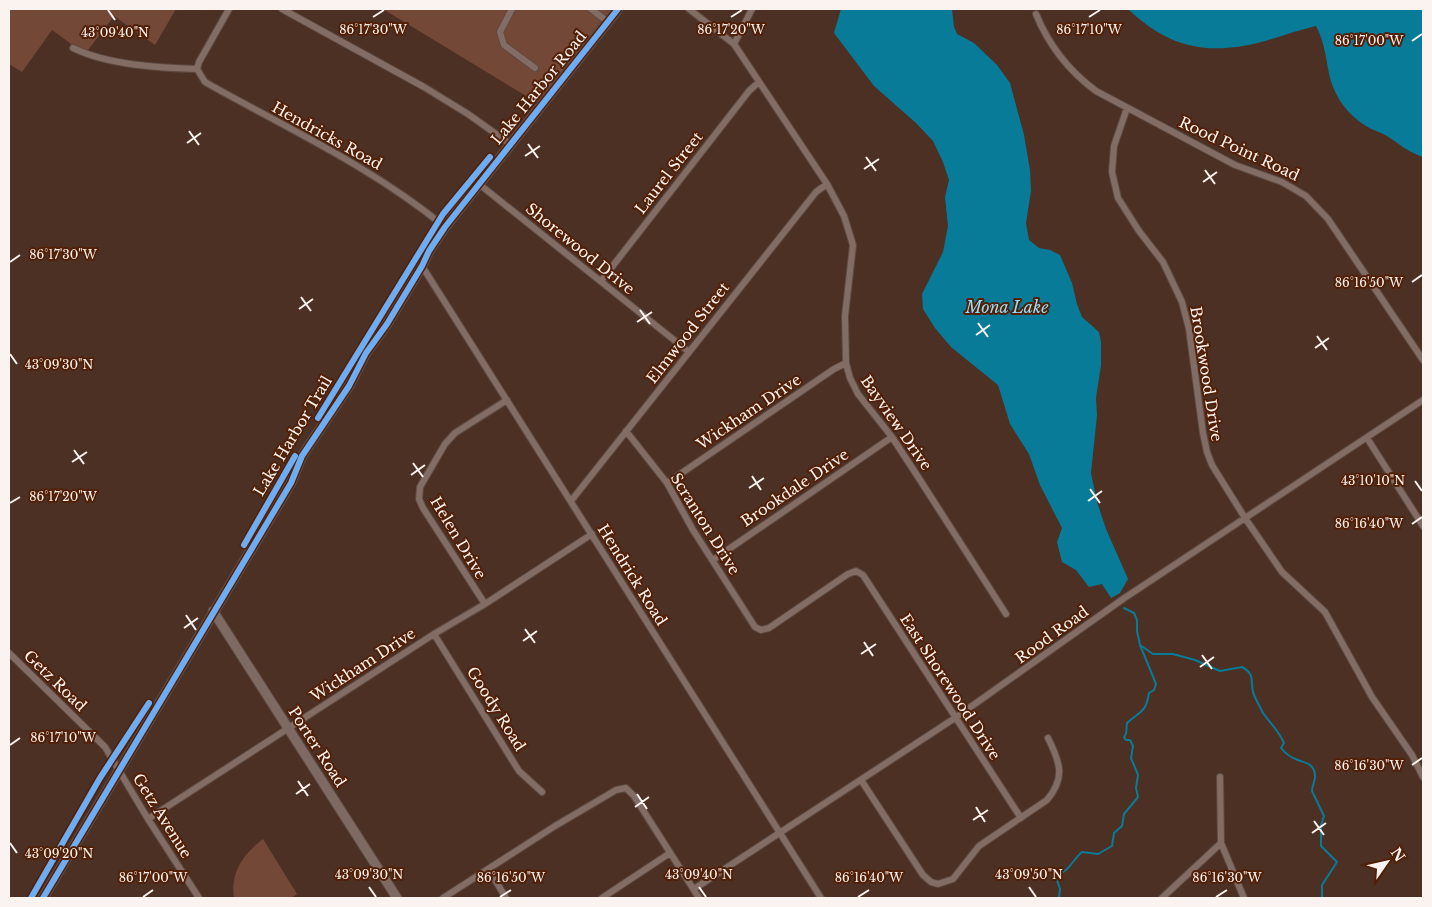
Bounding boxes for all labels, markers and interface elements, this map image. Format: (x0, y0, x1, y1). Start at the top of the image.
text: 86°17'30"W (339, 22, 408, 37)
text: 86°17'20"W (697, 22, 766, 37)
text: 86°17'10"W (1056, 22, 1123, 37)
text: 43°09'40"N (81, 25, 149, 40)
street label: Lake Harbor Road (487, 27, 590, 148)
text: 86°17'00"W (1335, 33, 1404, 48)
street label: Hendricks Road (269, 97, 386, 174)
street label: Rood Point Road (1176, 112, 1302, 185)
street label: Laurel Street (631, 128, 707, 218)
street label: Shorewood Drive (522, 199, 639, 298)
text: 86°17'30"W (29, 247, 98, 262)
text: 86°16'50"W (1335, 275, 1404, 290)
street label: Elmwood Street (642, 278, 733, 387)
water label: Mona Lake (965, 297, 1049, 317)
street label: Brookwood Drive (1186, 305, 1227, 443)
text: 43°09'30"N (25, 357, 93, 372)
street label: Wickham Drive (692, 370, 805, 454)
street label: Lake Harbor Trail (249, 372, 336, 499)
street label: Bayview Drive (857, 372, 936, 474)
street label: Brookdale Drive (737, 445, 852, 531)
street label: Scranton Drive (666, 469, 744, 578)
text: 43°10'10"N (1341, 473, 1405, 488)
text: 86°17'20"W (29, 489, 98, 504)
street label: Helen Drive (426, 493, 491, 583)
text: 86°16'40"W (1335, 516, 1404, 531)
street label: Hendrick Road (594, 520, 671, 629)
street label: Rood Road (1011, 602, 1092, 667)
street label: East Shorewood Drive (896, 610, 1005, 763)
street label: Wickham Drive (306, 623, 419, 706)
street label: Getz Road (20, 646, 91, 715)
street label: Goody Road (463, 663, 530, 754)
street label: Porter Road (284, 703, 350, 791)
text: 86°17'10"W (30, 730, 97, 745)
text: 86°16'30"W (1334, 758, 1405, 773)
street label: Getz Avenue (129, 770, 196, 862)
north arrow (1362, 837, 1412, 887)
text: N (1387, 844, 1409, 865)
text: 43°09'20"N (25, 846, 93, 861)
text: 43°09'30"N (335, 867, 403, 882)
text: 43°09'40"N (665, 867, 733, 882)
text: 43°09'50"N (995, 867, 1063, 882)
text: 86°17'00"W (119, 870, 188, 885)
text: 86°16'50"W (477, 870, 546, 885)
text: 86°16'40"W (835, 870, 904, 885)
text: 86°16'30"W (1192, 870, 1263, 885)

